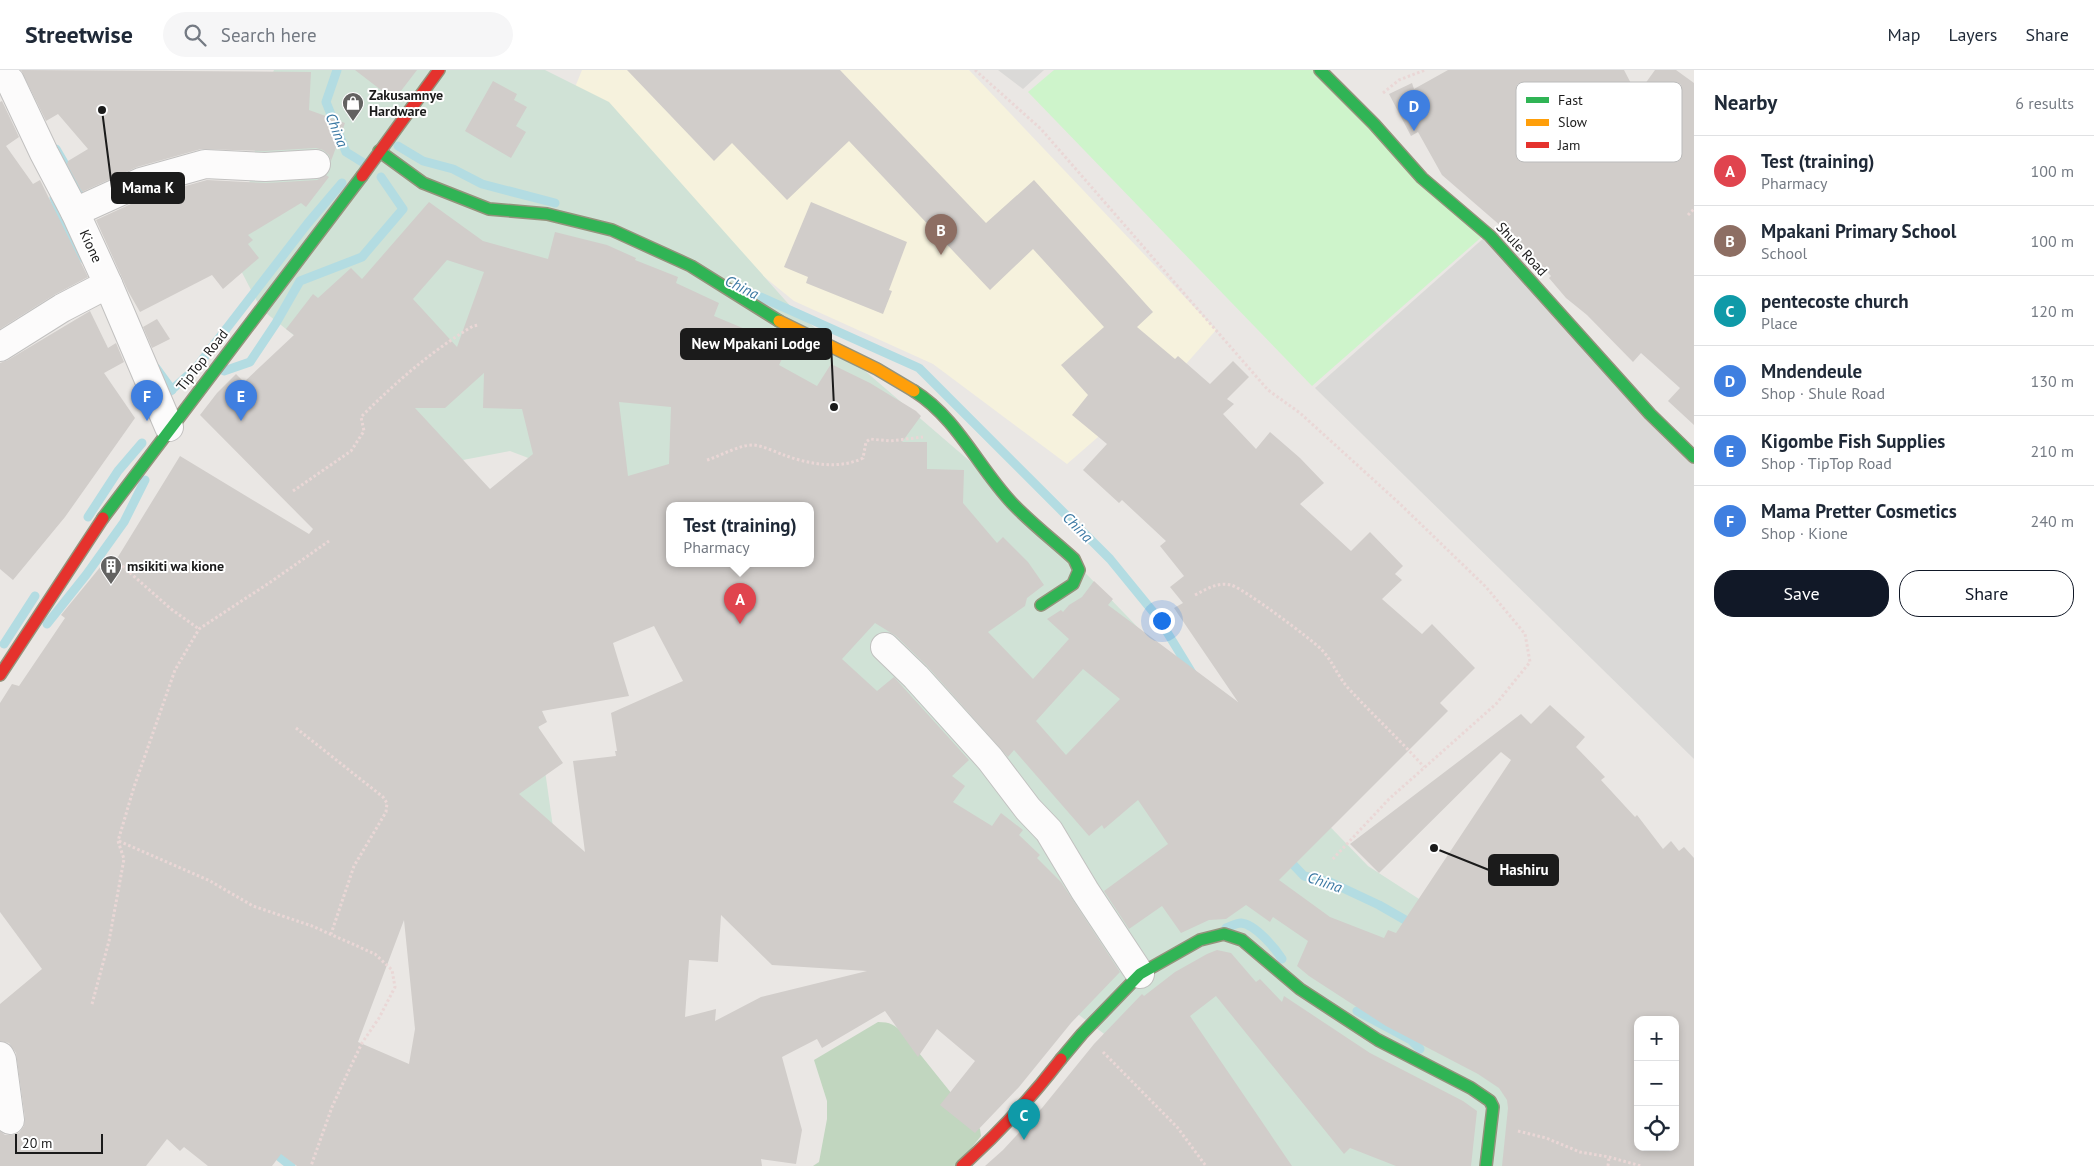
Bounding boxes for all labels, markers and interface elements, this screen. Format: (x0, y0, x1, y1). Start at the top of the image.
search box (163, 12, 513, 57)
text: Streetwise (25, 19, 133, 50)
icon: search (181, 21, 209, 49)
text: Search here (221, 23, 317, 47)
text: Map (1888, 23, 1920, 46)
text: Layers (1948, 23, 1997, 46)
text: Share (2025, 23, 2069, 46)
legend (1516, 82, 1682, 162)
place label: Zakusamnye Hardware (369, 86, 443, 120)
text: Nearby (1714, 89, 1777, 116)
pin: D (1398, 90, 1430, 131)
shop icon: Zakusamnye Hardware (341, 91, 365, 122)
text: Fast (1558, 91, 1583, 109)
text: 6 results (2015, 93, 2074, 113)
water label: China (322, 110, 353, 150)
text: Slow (1558, 113, 1588, 131)
text: Jam (1557, 136, 1580, 154)
text: Test (training) (1761, 149, 1875, 173)
text: A (1725, 161, 1735, 181)
text: 100 m (2031, 161, 2074, 181)
callout: Mama K (112, 173, 184, 203)
text: Pharmacy (1761, 173, 1827, 193)
text: Mama K (122, 178, 175, 197)
pin: B (925, 214, 957, 255)
street label: Shule Road (1492, 218, 1552, 280)
text: Mpakani Primary School (1761, 219, 1956, 243)
street label: Kione (76, 227, 106, 265)
text: B (1725, 231, 1735, 251)
text: 100 m (2031, 231, 2074, 251)
text: School (1761, 243, 1807, 263)
water label: China (722, 271, 763, 304)
text: pentecoste church (1761, 289, 1909, 313)
text: C (1726, 301, 1734, 321)
text: 120 m (2031, 301, 2074, 321)
text: Place (1761, 313, 1798, 333)
street label: TipTop Road (172, 325, 232, 395)
callout: New Mpakani Lodge (681, 329, 831, 359)
text: New Mpakani Lodge (692, 334, 821, 353)
text: Mndendeule (1761, 359, 1862, 383)
text: D (1725, 371, 1735, 391)
text: 130 m (2031, 371, 2074, 391)
pin: F (131, 380, 163, 421)
pin: E (225, 380, 257, 421)
text: Shop · Shule Road (1761, 383, 1885, 403)
text: Kigombe Fish Supplies (1761, 429, 1945, 453)
text: E (1726, 441, 1734, 461)
text: 210 m (2031, 441, 2074, 461)
text: Shop · TipTop Road (1761, 453, 1892, 473)
text: Mama Pretter Cosmetics (1761, 499, 1957, 523)
popup (666, 502, 814, 567)
water label: China (1059, 508, 1098, 547)
text: F (1726, 511, 1734, 531)
text: 240 m (2031, 511, 2074, 531)
text: Test (training) (683, 513, 797, 537)
text: Shop · Kione (1761, 523, 1848, 543)
text: Pharmacy (683, 537, 750, 557)
building icon: msikiti wa kione (99, 554, 123, 585)
place label: msikiti wa kione (127, 557, 224, 575)
button: Save (1714, 570, 1889, 617)
button: Share (1899, 570, 2074, 617)
pin: A (724, 583, 756, 624)
your location (1149, 608, 1175, 634)
callout: Hashiru (1489, 855, 1558, 885)
text: Hashiru (1499, 860, 1549, 879)
water label: China (1305, 867, 1345, 897)
map controls (1634, 1016, 1679, 1151)
button: + (1634, 1016, 1679, 1061)
button: − (1634, 1061, 1679, 1106)
pin: C (1008, 1099, 1040, 1140)
button: locate (1634, 1106, 1679, 1151)
scale bar (15, 1131, 102, 1154)
text: 20 m (22, 1134, 52, 1152)

